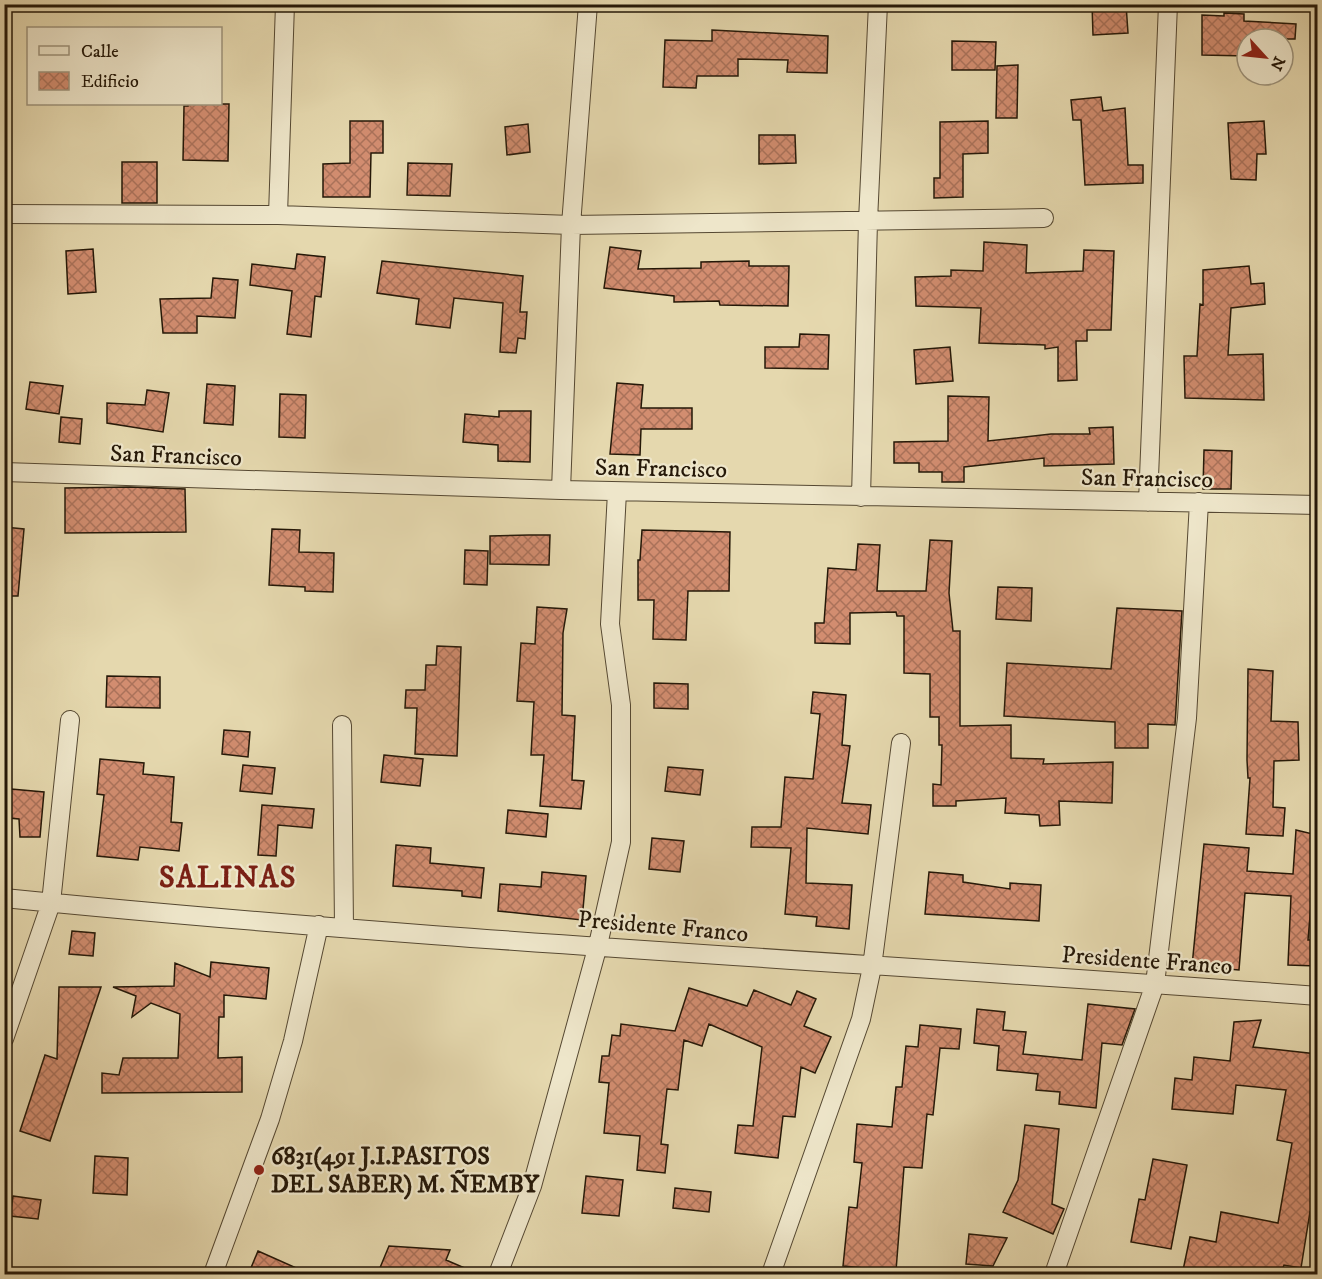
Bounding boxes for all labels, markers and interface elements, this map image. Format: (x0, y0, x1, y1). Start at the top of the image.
legend (27, 27, 222, 105)
north arrow (1235, 27, 1295, 87)
text: Calle (81, 41, 119, 63)
text: N (1266, 53, 1289, 74)
text: Edificio (81, 71, 139, 93)
street label: San Francisco (109, 439, 243, 473)
street label: San Francisco (595, 453, 727, 485)
street label: San Francisco (1081, 463, 1213, 495)
district label: SALINAS (159, 860, 297, 897)
street label: Presidente Franco (576, 905, 750, 949)
street label: Presidente Franco (1060, 940, 1233, 982)
place label: 6831(491 J.I.PASITOS DEL SABER) M. ÑEMBY (271, 1142, 540, 1200)
marker: 6831(491 J.I.PASITOS DEL SABER) M. ÑEMBY (252, 1163, 266, 1177)

